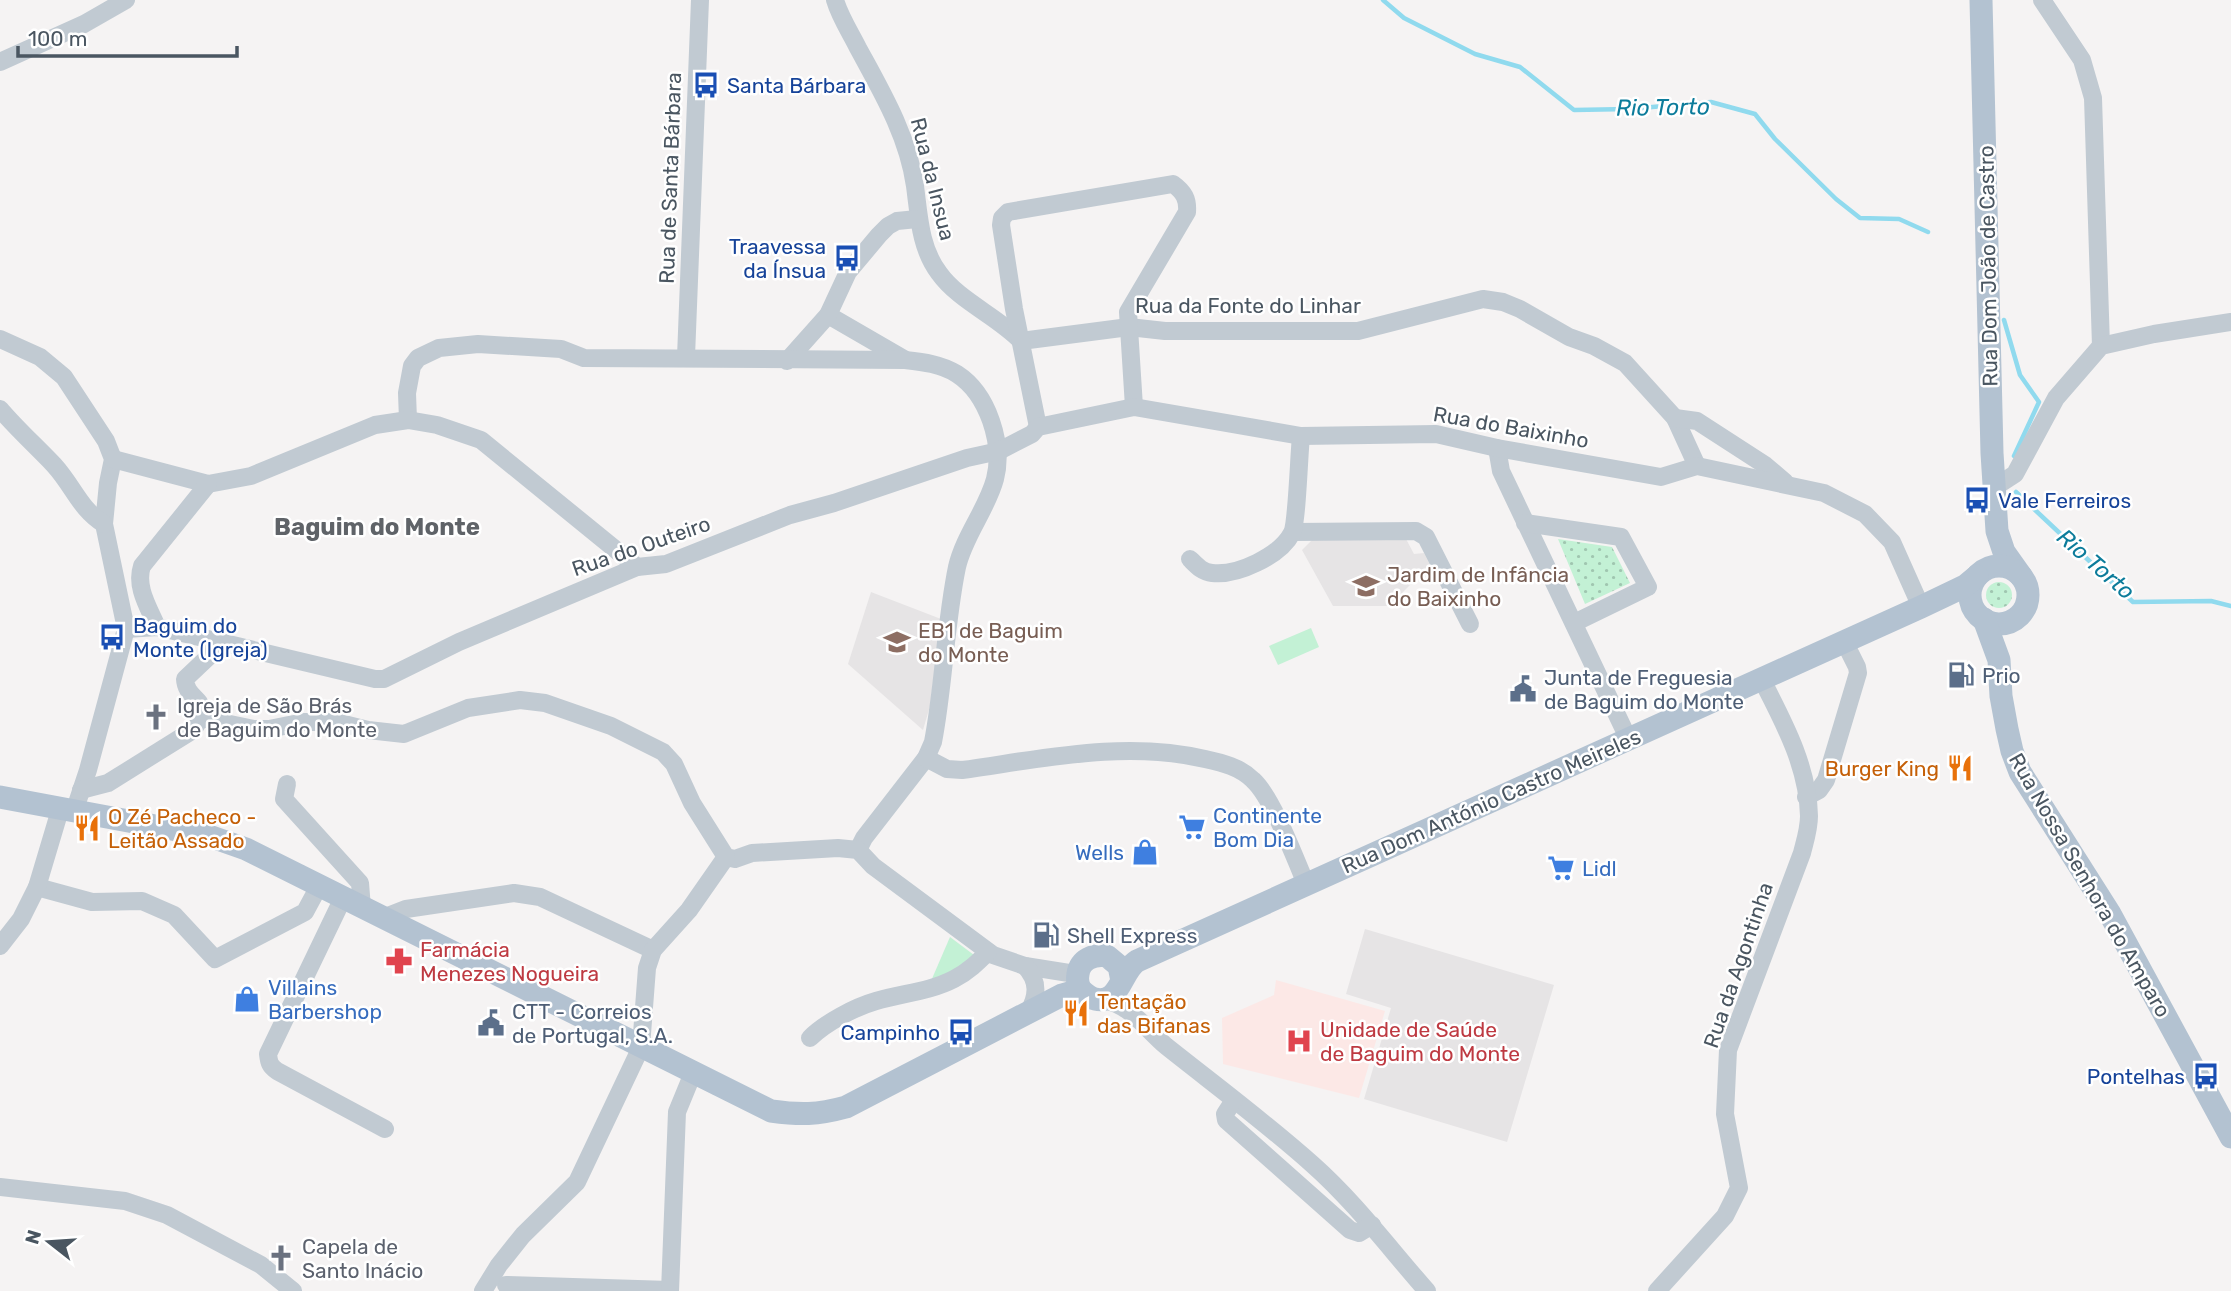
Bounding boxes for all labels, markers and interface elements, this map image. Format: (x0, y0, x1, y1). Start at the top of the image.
scale bar (18, 14, 236, 58)
text: 100 m (28, 26, 87, 51)
bus stop icon: Santa Bárbara (691, 70, 721, 100)
street label: Rua de Santa Bárbara (654, 72, 686, 284)
place label: Santa Bárbara (727, 73, 866, 98)
water label: Rio Torto (1616, 92, 1710, 122)
street label: Rua da Insua (906, 115, 960, 243)
street label: Rua Dom João de Castro (1973, 145, 2003, 387)
place label: Traavessa da Ínsua (729, 234, 826, 283)
bus stop icon: Traavessa da Ínsua (832, 243, 862, 273)
street label: Rua da Fonte do Linhar (1135, 293, 1361, 318)
street label: Rua do Baixinho (1431, 401, 1591, 453)
bus stop icon: Vale Ferreiros (1962, 485, 1992, 515)
place label: Vale Ferreiros (1998, 488, 2131, 513)
street label: Rua do Outeiro (569, 511, 713, 581)
district label: Baguim do Monte (274, 513, 480, 541)
water label: Rio Torto (2051, 523, 2141, 605)
place label: Jardim de Infância do Baixinho (1387, 562, 1569, 611)
school or university icon: Jardim de Infância do Baixinho (1351, 571, 1381, 601)
place label: Baguim do Monte (Igreja) (133, 613, 268, 662)
place label: EB1 de Baguim do Monte (918, 618, 1063, 667)
bus stop icon: Baguim do Monte (Igreja) (97, 622, 127, 652)
school or university icon: EB1 de Baguim do Monte (882, 627, 912, 657)
fuel station icon: Prio (1946, 660, 1976, 690)
place label: Prio (1982, 663, 2021, 688)
place label: Junta de Freguesia de Baguim do Monte (1544, 665, 1744, 714)
public building icon: Junta de Freguesia de Baguim do Monte (1508, 674, 1538, 704)
place label: Igreja de São Brás de Baguim do Monte (177, 693, 377, 742)
church icon: Igreja de São Brás de Baguim do Monte (141, 702, 171, 732)
street label: Rua Dom António Castro Meireles (1338, 724, 1644, 878)
street label: Rua Nossa Senhora do Amparo (2004, 749, 2176, 1021)
restaurant icon: Burger King (1945, 753, 1975, 783)
place label: Burger King (1825, 756, 1939, 781)
place label: Continente Bom Dia (1213, 803, 1322, 852)
place label: O Zé Pacheco - Leitão Assado (108, 804, 257, 853)
supermarket icon: Continente Bom Dia (1177, 812, 1207, 842)
restaurant icon: O Zé Pacheco - Leitão Assado (72, 813, 102, 843)
shop icon: Wells (1130, 837, 1160, 867)
place label: Wells (1075, 840, 1124, 865)
supermarket icon: Lidl (1546, 853, 1576, 883)
place label: Lidl (1582, 856, 1617, 881)
street label: Rua da Agontinha (1698, 879, 1778, 1051)
fuel station icon: Shell Express (1031, 920, 1061, 950)
place label: Shell Express (1067, 923, 1197, 948)
place label: Farmácia Menezes Nogueira (420, 937, 599, 986)
pharmacy icon: Farmácia Menezes Nogueira (384, 946, 414, 976)
place label: Villains Barbershop (268, 975, 382, 1024)
shop icon: Villains Barbershop (232, 984, 262, 1014)
place label: Tentação das Bifanas (1097, 989, 1211, 1038)
restaurant icon: Tentação das Bifanas (1061, 998, 1091, 1028)
place label: CTT - Correios de Portugal, S.A. (512, 999, 673, 1048)
public building icon: CTT - Correios de Portugal, S.A. (476, 1008, 506, 1038)
bus stop icon: Campinho (946, 1017, 976, 1047)
place label: Unidade de Saúde de Baguim do Monte (1320, 1017, 1520, 1066)
place label: Campinho (841, 1020, 940, 1045)
hospital icon: Unidade de Saúde de Baguim do Monte (1284, 1026, 1314, 1056)
bus stop icon: Pontelhas (2191, 1061, 2221, 1091)
place label: Pontelhas (2087, 1064, 2185, 1089)
north arrow (14, 1207, 84, 1277)
text: N (20, 1227, 46, 1247)
place label: Capela de Santo Inácio (302, 1234, 423, 1283)
church icon: Capela de Santo Inácio (266, 1243, 296, 1273)

